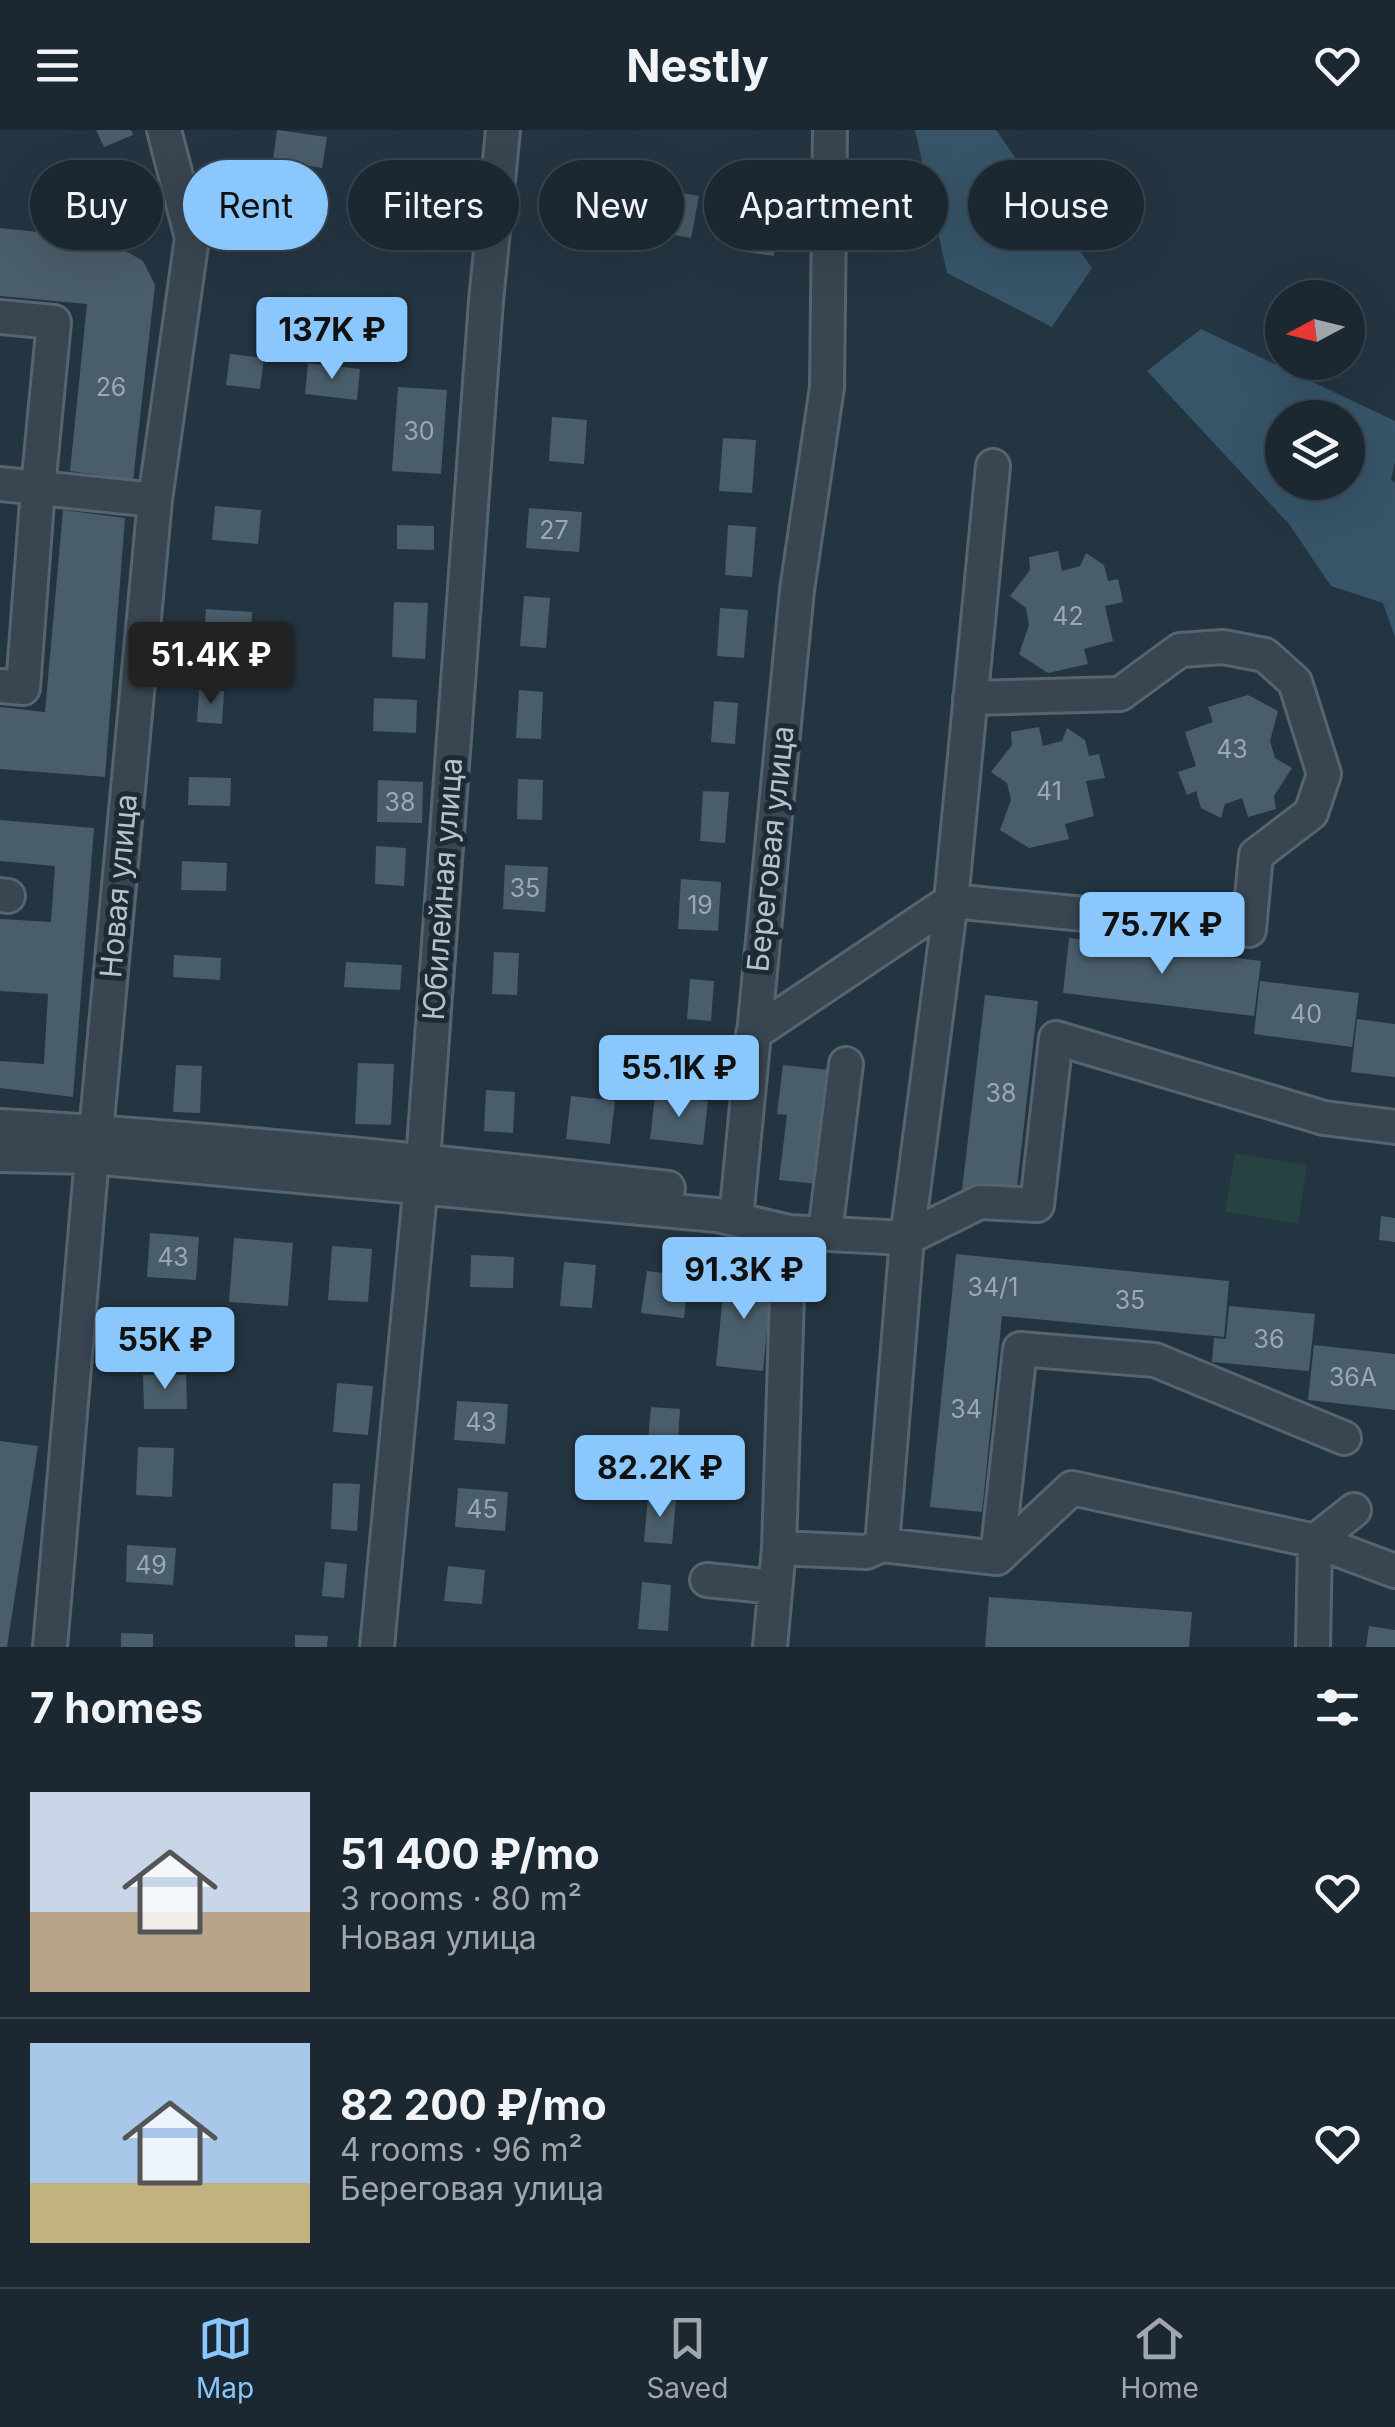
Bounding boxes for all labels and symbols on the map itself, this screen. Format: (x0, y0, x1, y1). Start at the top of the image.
north arrow (1265, 280, 1365, 380)
pin: 137K ₽ (251, 297, 413, 382)
house number: 26 (96, 372, 126, 402)
house number: 30 (403, 416, 435, 446)
house number: 27 (539, 515, 569, 545)
house number: 42 (1052, 601, 1084, 631)
pin: 51.4K ₽ (119, 622, 303, 707)
street label: Береговая улица (739, 724, 801, 974)
house number: 43 (1216, 734, 1248, 764)
street label: Юбилейная улица (415, 756, 469, 1022)
house number: 41 (1036, 776, 1062, 806)
house number: 38 (385, 787, 415, 817)
street label: Новая улица (92, 792, 144, 979)
house number: 35 (510, 873, 540, 903)
house number: 19 (687, 890, 713, 920)
pin: 75.7K ₽ (1070, 892, 1254, 977)
house number: 40 (1290, 999, 1322, 1029)
pin: 55.1K ₽ (587, 1035, 771, 1120)
house number: 38 (986, 1078, 1016, 1108)
pin: 91.3K ₽ (652, 1237, 836, 1322)
house number: 43 (157, 1242, 189, 1272)
house number: 34/1 (968, 1272, 1018, 1302)
house number: 35 (1115, 1285, 1145, 1315)
pin: 55K ₽ (95, 1307, 235, 1392)
house number: 36 (1254, 1324, 1284, 1354)
house number: 36А (1329, 1362, 1377, 1392)
house number: 34 (950, 1394, 982, 1424)
house number: 43 (465, 1407, 497, 1437)
pin: 82.2K ₽ (568, 1435, 752, 1520)
house number: 45 (466, 1494, 498, 1524)
house number: 49 (135, 1550, 167, 1580)

